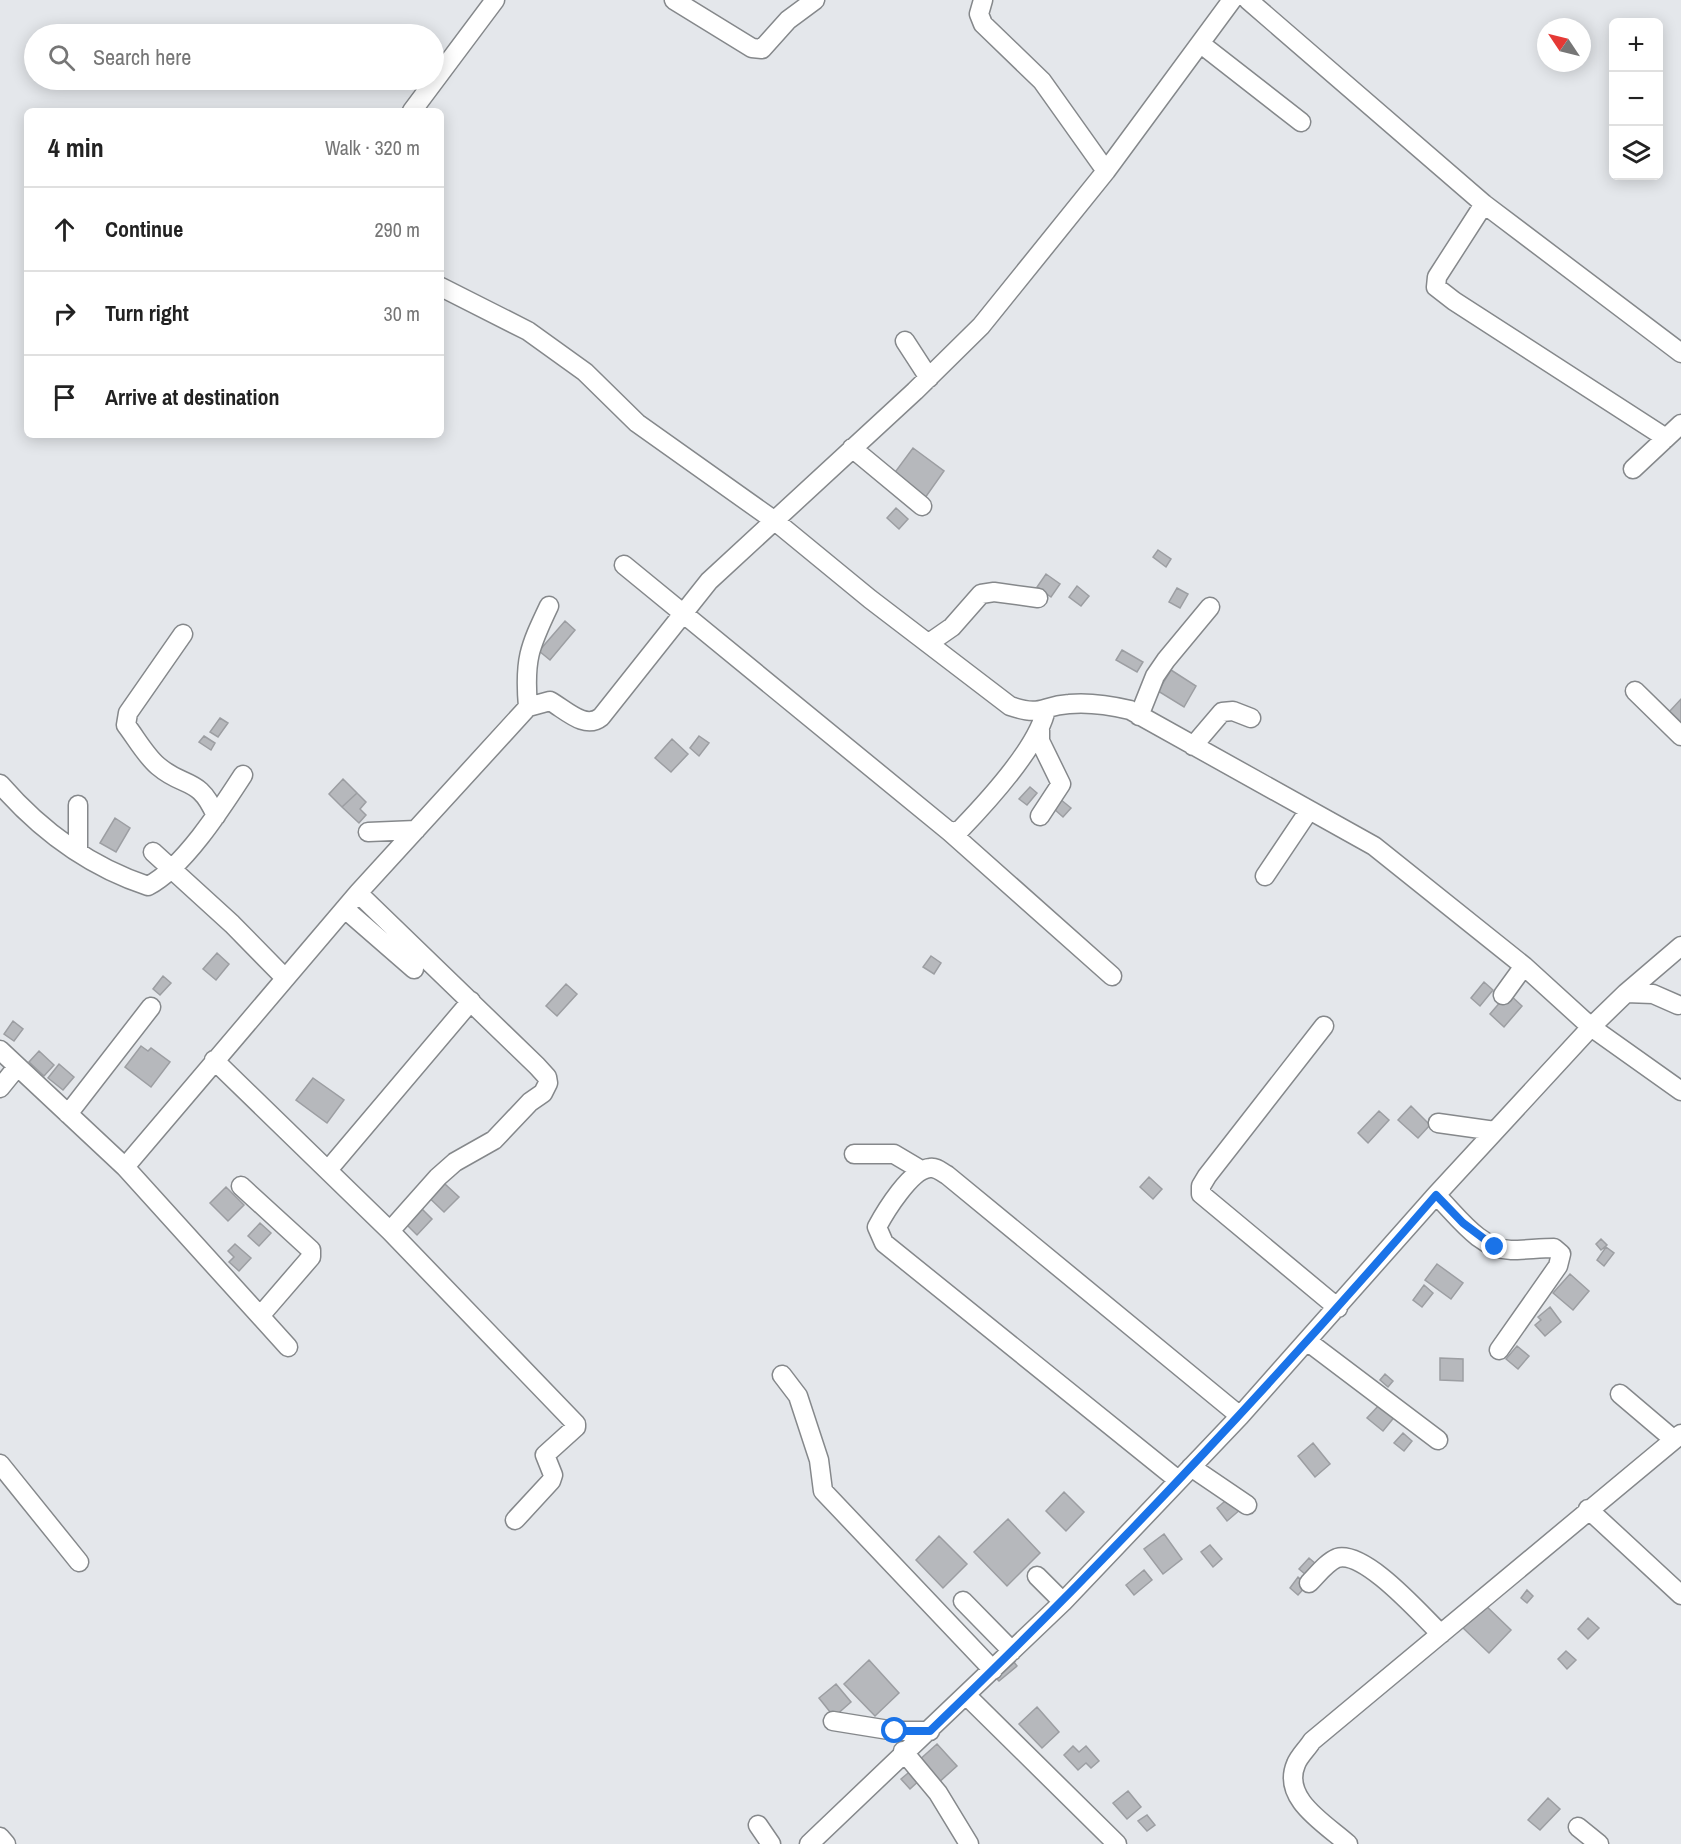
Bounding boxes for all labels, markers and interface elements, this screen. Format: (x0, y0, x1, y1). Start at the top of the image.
north arrow (1537, 18, 1591, 72)
map controls (1609, 18, 1663, 180)
button: + (1609, 18, 1663, 72)
search box (24, 24, 444, 90)
icon: search (45, 41, 78, 74)
text: Search here (93, 42, 191, 72)
button: − (1609, 72, 1663, 126)
button: layers (1609, 126, 1663, 180)
text: 4 min (48, 130, 104, 165)
text: Walk · 320 m (325, 134, 420, 161)
icon: ahead (48, 213, 81, 246)
text: Continue (105, 214, 183, 244)
text: 290 m (374, 216, 420, 243)
icon: right (48, 297, 81, 330)
text: Turn right (105, 298, 189, 328)
text: 30 m (384, 300, 420, 327)
icon: arrive (48, 381, 81, 414)
text: Arrive at destination (105, 382, 279, 412)
route end (1481, 1233, 1507, 1259)
route start (881, 1717, 907, 1743)

